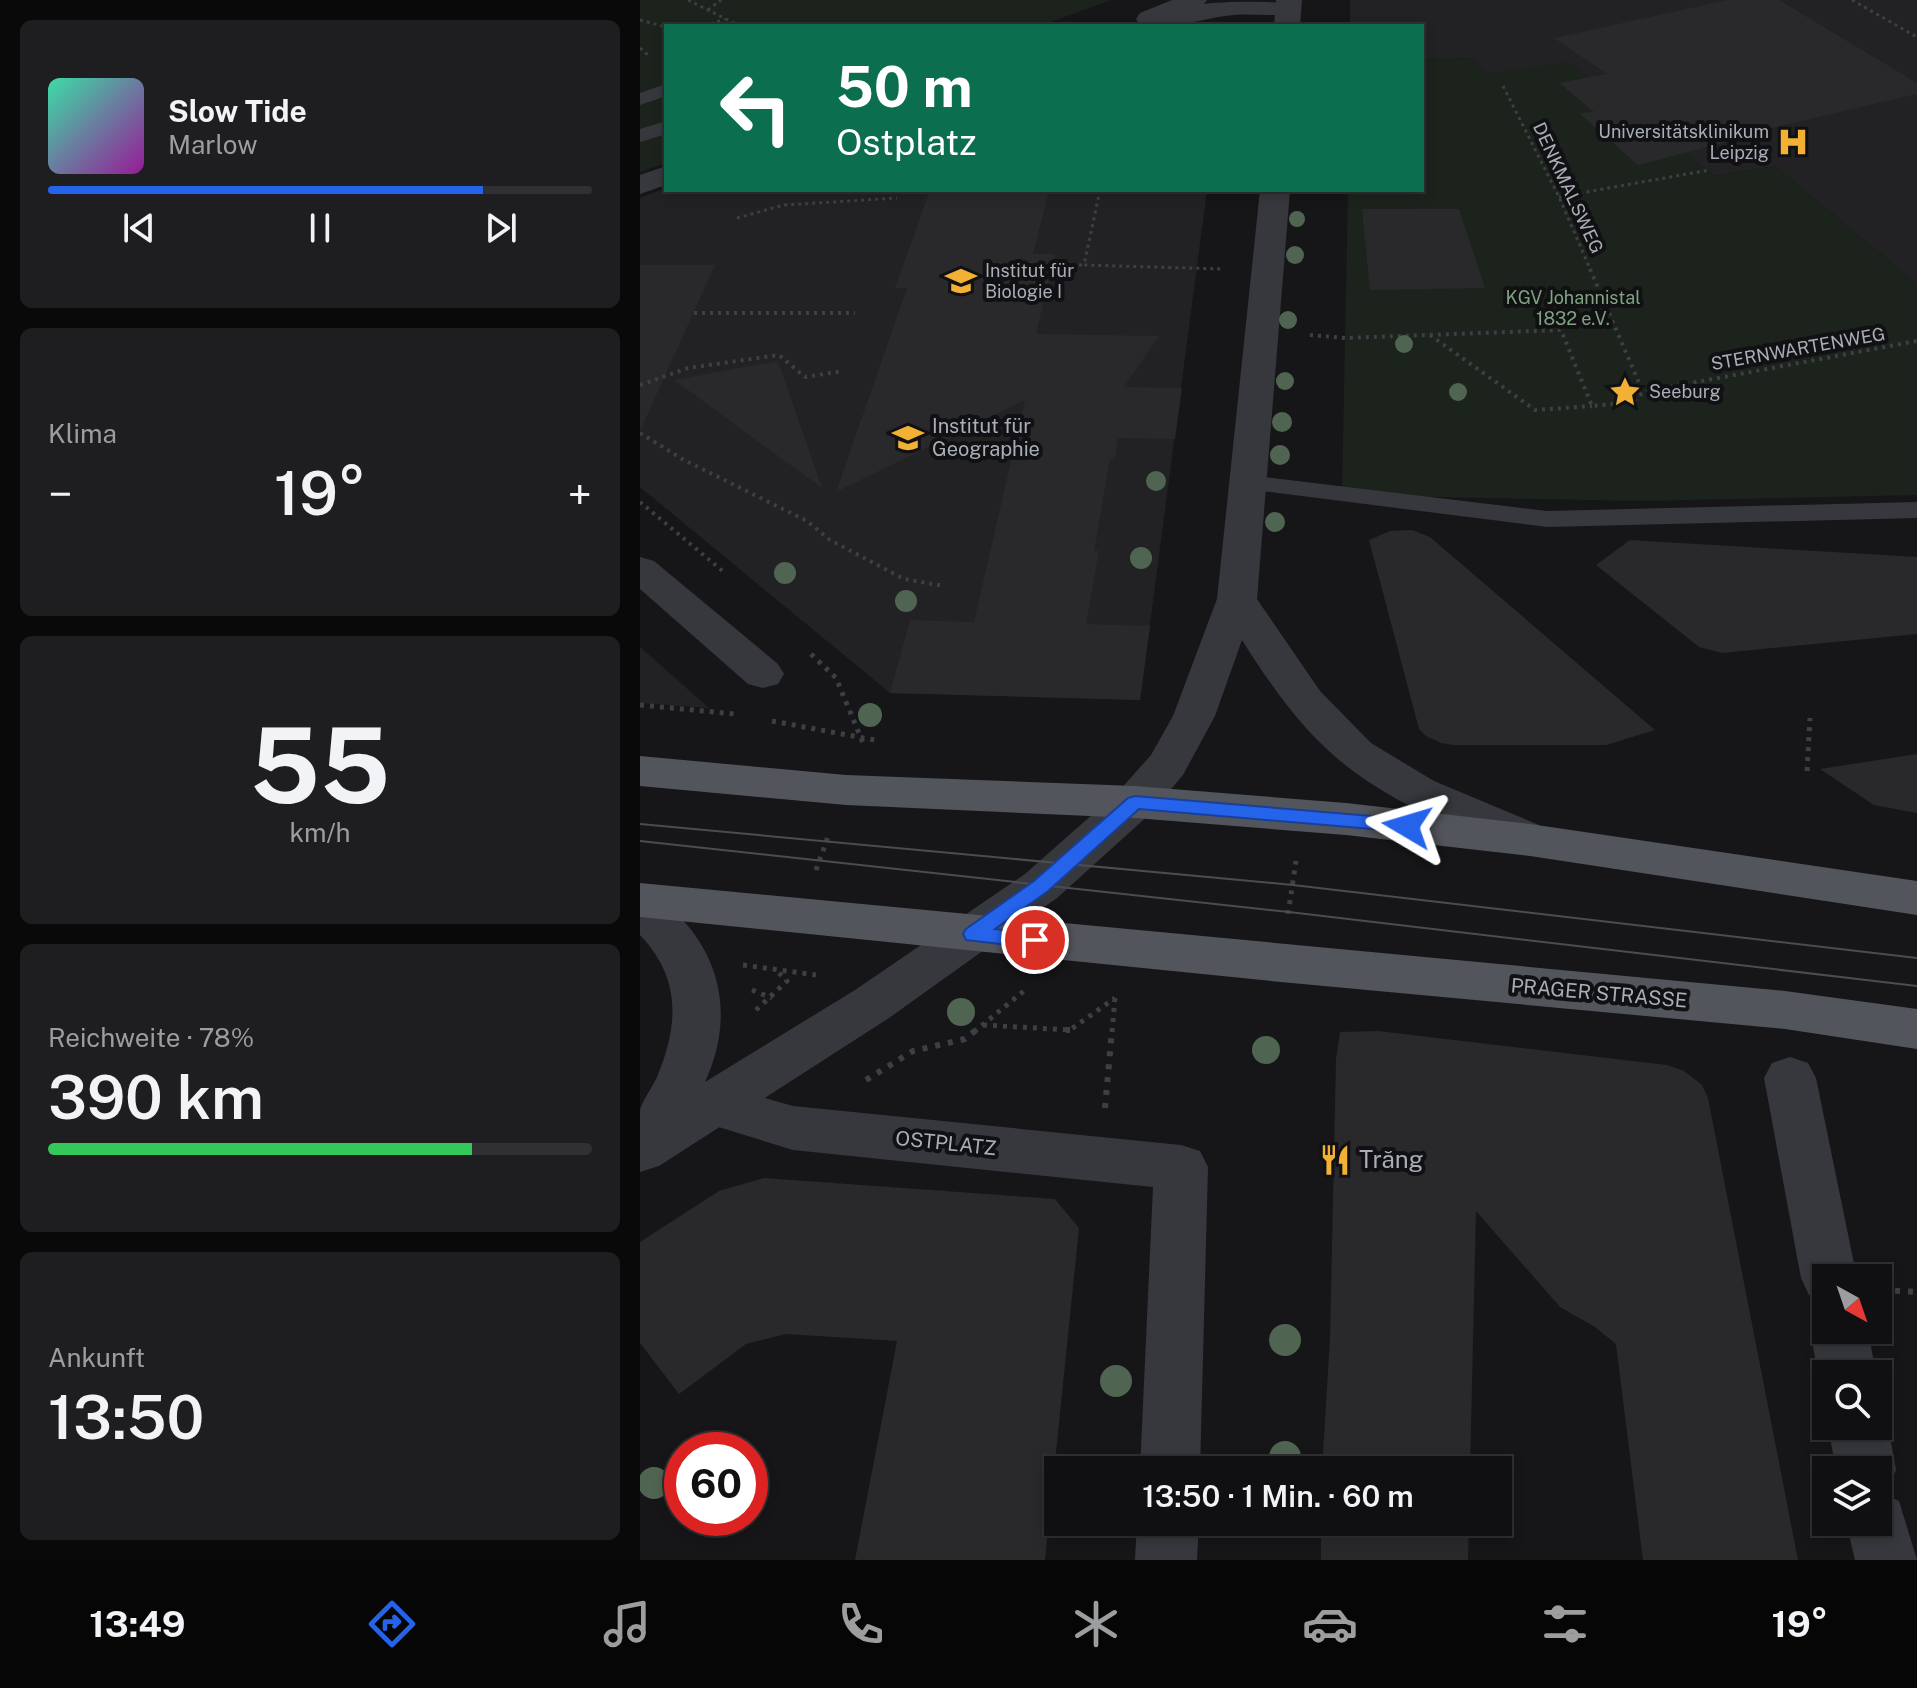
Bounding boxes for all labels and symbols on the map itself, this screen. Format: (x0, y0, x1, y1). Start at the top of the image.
street label: DENKMALSWEG (1529, 119, 1608, 257)
place label: Universitätsklinikum Leipzig (1598, 121, 1769, 163)
hospital icon: Universitätsklinikum Leipzig (1776, 125, 1810, 159)
place label: Institut für Biologie I (985, 260, 1074, 302)
school or university icon: Institut für Biologie I (944, 264, 978, 298)
park label: KGV Johannistal 1832 e.V. (1505, 287, 1641, 329)
street label: STERNWARTENWEG (1709, 323, 1887, 374)
place icon: Seeburg (1608, 375, 1642, 409)
place label: Seeburg (1649, 381, 1721, 402)
place label: Institut für Geographie (932, 414, 1040, 461)
school or university icon: Institut für Geographie (891, 421, 925, 455)
position arrow (1365, 784, 1449, 868)
pin (1001, 906, 1069, 974)
street label: PRAGER STRASSE (1510, 973, 1688, 1013)
street label: OSTPLATZ (894, 1126, 998, 1160)
restaurant icon: Trăng (1318, 1143, 1352, 1177)
place label: Trăng (1359, 1145, 1423, 1173)
north arrow (1812, 1264, 1892, 1344)
speed limit sign: 60 (664, 1432, 768, 1536)

